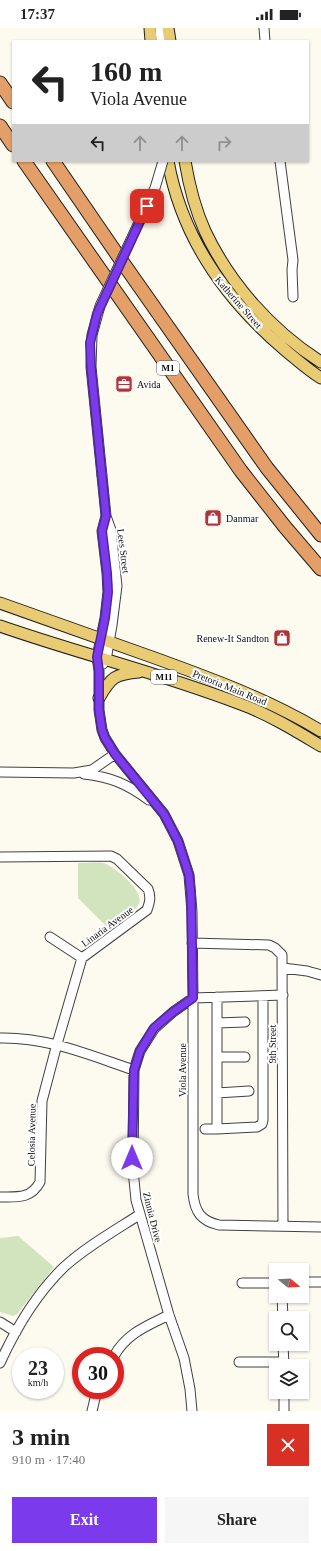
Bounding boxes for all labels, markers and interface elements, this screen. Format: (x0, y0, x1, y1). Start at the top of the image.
text: 17:37 (20, 6, 55, 22)
icon: left (24, 56, 76, 108)
text: 160 m (90, 56, 162, 87)
text: Viola Avenue (90, 89, 187, 109)
icon: left (87, 132, 109, 154)
icon: ahead (129, 132, 151, 154)
icon: ahead (171, 132, 193, 154)
icon: right (213, 132, 235, 154)
pin (130, 189, 164, 223)
icon: arrive (136, 195, 158, 217)
street label: Katherine Street (213, 274, 264, 331)
road number: M1 (157, 361, 179, 375)
office icon: Avida (114, 374, 134, 394)
place label: Avida (137, 379, 161, 390)
shop icon: Danmar (203, 508, 223, 528)
place label: Danmar (226, 513, 259, 524)
street label: Lees Street (115, 528, 132, 574)
shop icon: Renew-It Sandton (272, 628, 292, 648)
place label: Renew-It Sandton (197, 633, 269, 644)
street label: Pretoria Main Road (191, 668, 268, 707)
road number: M11 (151, 670, 177, 684)
street label: Linaria Avenue (79, 904, 136, 949)
street label: 9th Street (267, 1024, 278, 1063)
street label: Viola Avenue (177, 1042, 188, 1097)
street label: Celosia Avenue (25, 1103, 38, 1166)
position arrow (111, 1137, 153, 1179)
street label: Zinnia Drive (141, 1191, 164, 1244)
north arrow (269, 1263, 309, 1303)
map controls (269, 1263, 309, 1399)
button: search (269, 1311, 309, 1351)
speed limit sign: 30 (72, 1347, 124, 1399)
text: 23 (28, 1357, 48, 1379)
button: layers (269, 1359, 309, 1399)
text: km/h (28, 1377, 48, 1388)
text: 3 min (12, 1424, 70, 1450)
button: close (267, 1424, 309, 1466)
text: 910 m · 17:40 (12, 1452, 85, 1467)
button: Exit (12, 1497, 157, 1543)
button: Share (165, 1497, 309, 1543)

